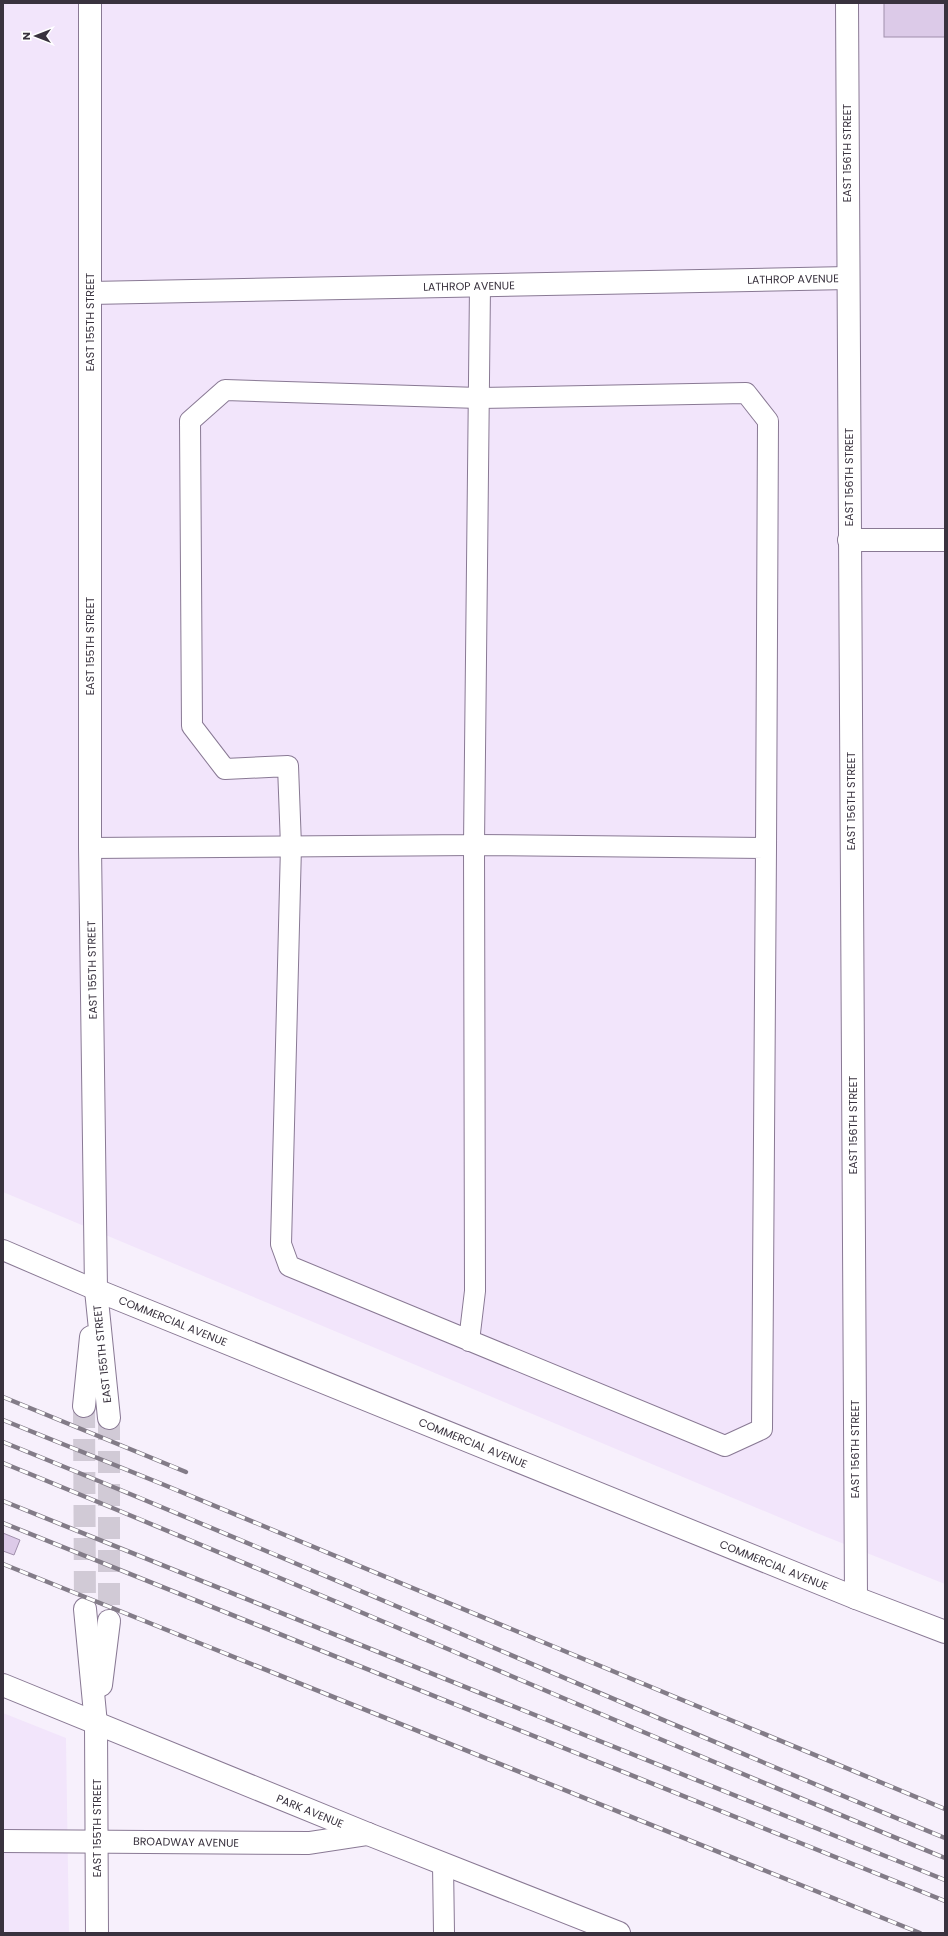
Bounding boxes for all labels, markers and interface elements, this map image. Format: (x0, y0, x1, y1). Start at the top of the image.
north arrow (16, 16, 56, 56)
text: N (18, 32, 34, 40)
street label: EAST 156TH STREET (839, 104, 855, 202)
street label: LATHROP AVENUE (747, 270, 839, 288)
street label: EAST 155TH STREET (82, 273, 98, 371)
street label: LATHROP AVENUE (423, 277, 515, 295)
street label: EAST 156TH STREET (841, 428, 857, 526)
street label: EAST 155TH STREET (82, 597, 98, 695)
street label: EAST 156TH STREET (843, 752, 859, 850)
street label: EAST 155TH STREET (83, 921, 101, 1019)
street label: EAST 156TH STREET (845, 1076, 861, 1174)
street label: COMMERCIAL AVENUE (116, 1292, 230, 1350)
street label: EAST 155TH STREET (89, 1304, 115, 1404)
street label: EAST 156TH STREET (847, 1400, 863, 1498)
street label: COMMERCIAL AVENUE (416, 1414, 530, 1472)
street label: COMMERCIAL AVENUE (717, 1536, 831, 1594)
street label: EAST 155TH STREET (89, 1779, 105, 1877)
street label: PARK AVENUE (274, 1790, 346, 1832)
street label: BROADWAY AVENUE (133, 1833, 239, 1851)

